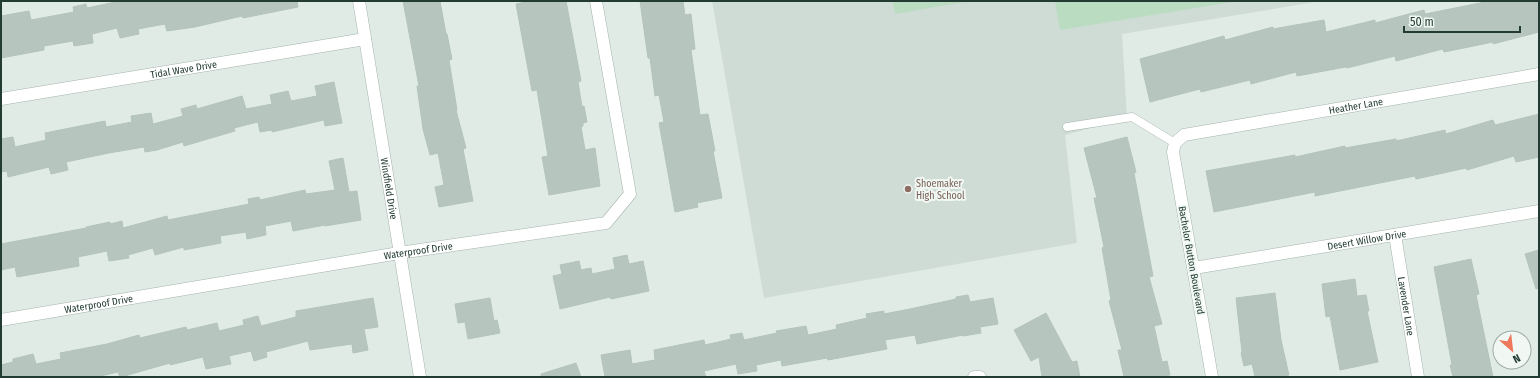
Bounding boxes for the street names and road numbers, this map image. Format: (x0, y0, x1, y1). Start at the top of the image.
street label: Tidal Wave Drive (150, 59, 218, 81)
street label: Heather Lane (1328, 96, 1384, 117)
street label: Windfield Drive (378, 157, 399, 221)
street label: Bachelor Button Boulevard (1176, 205, 1206, 315)
street label: Desert Willow Drive (1326, 228, 1407, 253)
street label: Waterproof Drive (383, 240, 454, 262)
street label: Lavender Lane (1395, 276, 1416, 337)
street label: Waterproof Drive (64, 293, 134, 316)

